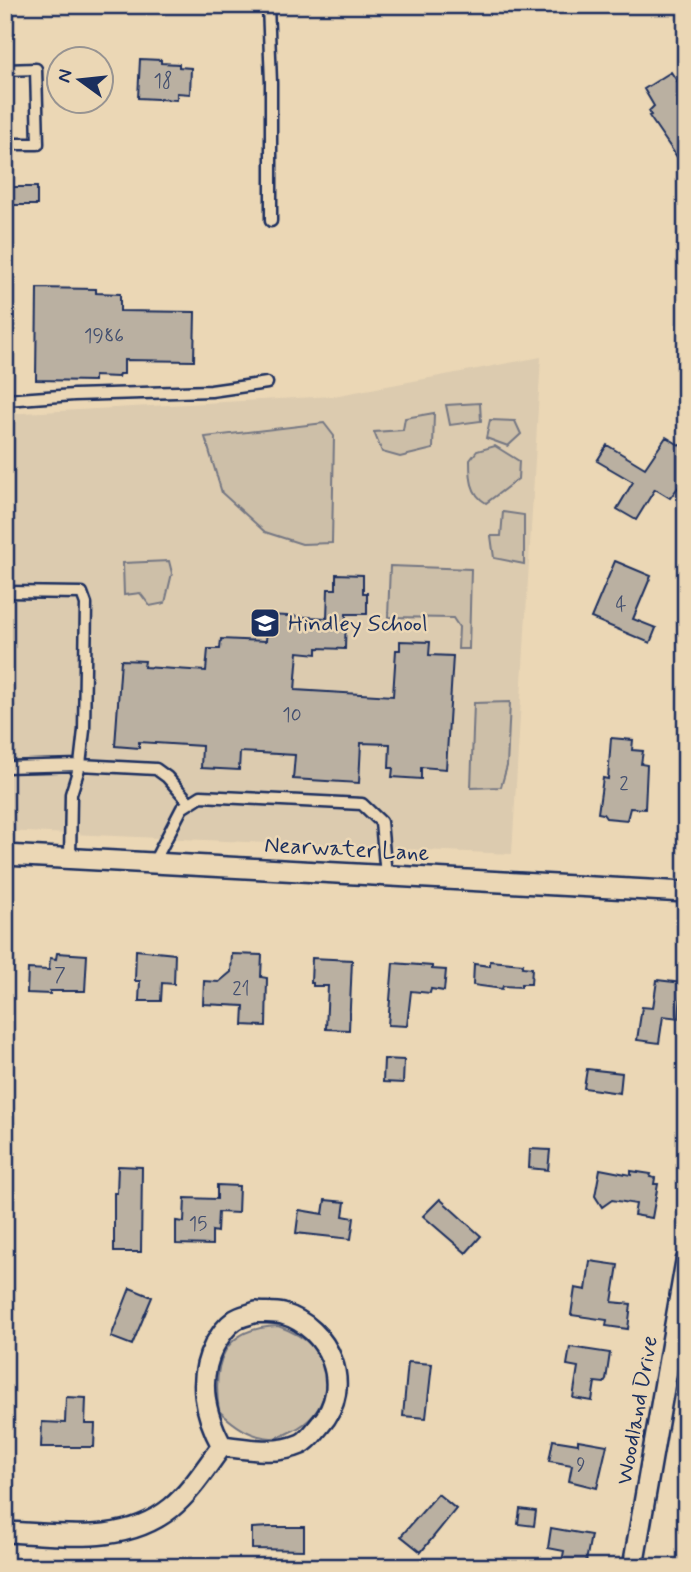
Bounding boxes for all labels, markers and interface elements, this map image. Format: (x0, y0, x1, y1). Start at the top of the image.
north arrow (46, 46, 116, 116)
text: N (51, 67, 79, 85)
house number: 18 (154, 69, 172, 94)
house number: 1986 (84, 324, 124, 349)
house number: 4 (615, 593, 627, 618)
school or university icon: Hindley School (248, 606, 282, 640)
place label: Hindley School (288, 610, 428, 640)
house number: 10 (282, 703, 302, 728)
house number: 2 (619, 772, 629, 797)
street label: Nearwater Lane (264, 831, 430, 869)
house number: 7 (54, 963, 66, 988)
house number: 21 (232, 977, 250, 1002)
house number: 15 (189, 1212, 207, 1237)
street label: Woodland Drive (610, 1333, 666, 1487)
house number: 9 (576, 1453, 586, 1478)

